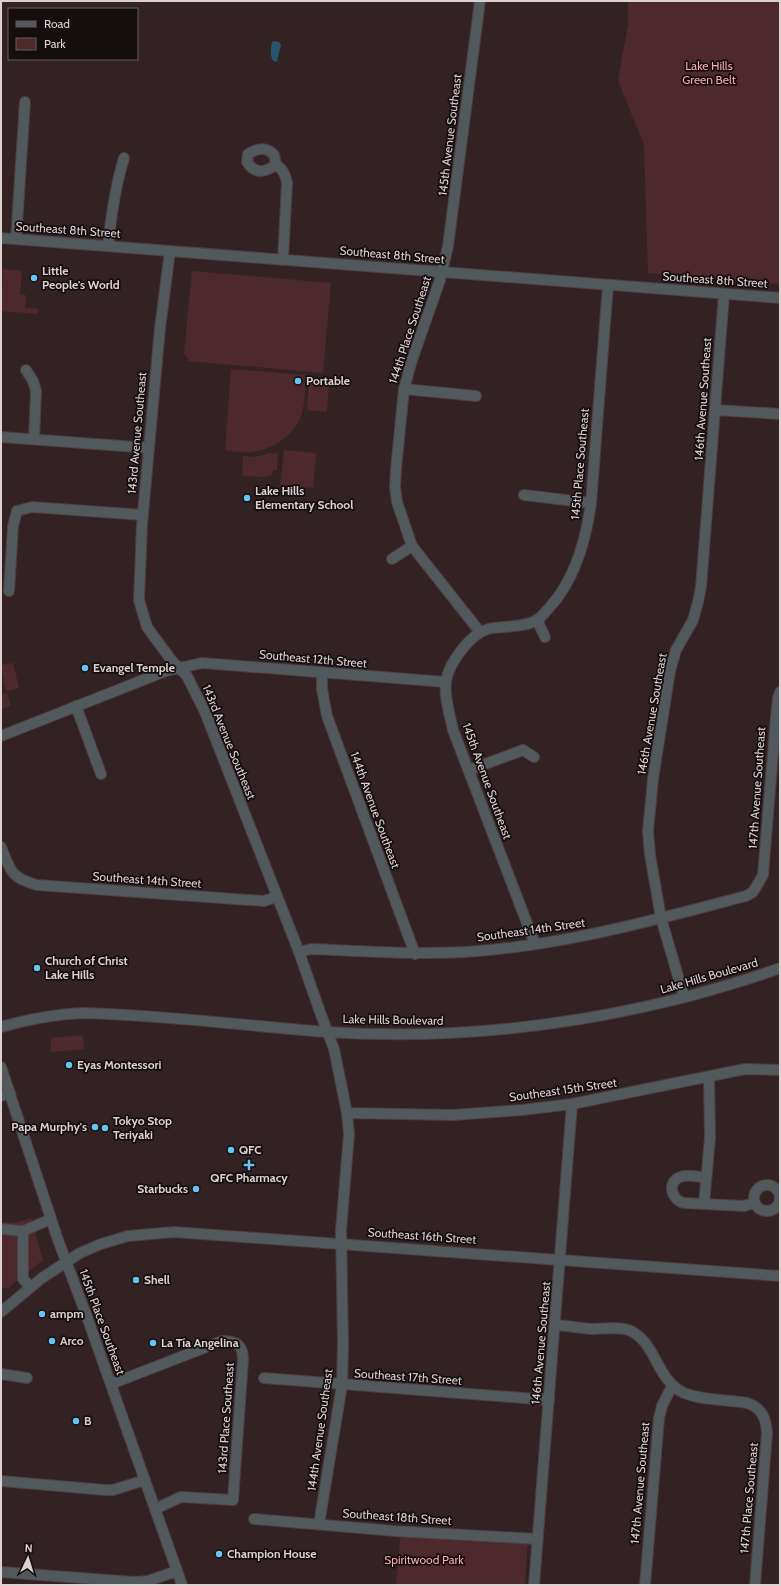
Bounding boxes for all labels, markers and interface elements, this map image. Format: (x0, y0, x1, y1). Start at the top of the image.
legend (8, 8, 138, 60)
text: Road (44, 16, 70, 31)
text: Park (44, 36, 66, 51)
park label: Lake Hills Green Belt (682, 58, 736, 87)
street label: 145th Avenue Southeast (435, 73, 464, 197)
street label: Southeast 8th Street (15, 218, 121, 241)
street label: Southeast 8th Street (339, 242, 445, 267)
place label: Little People's World (42, 263, 120, 292)
street label: Southeast 8th Street (662, 268, 768, 291)
marker: Little People's World (29, 273, 39, 283)
street label: 144th Place Southeast (385, 274, 434, 385)
street label: 146th Avenue Southeast (691, 337, 714, 461)
street label: 143rd Avenue Southeast (124, 371, 149, 495)
place label: Portable (306, 373, 350, 388)
marker: Portable (293, 376, 303, 386)
street label: 145th Place Southeast (567, 408, 592, 520)
place label: Lake Hills Elementary School (255, 483, 353, 512)
marker: Lake Hills Elementary School (242, 493, 252, 503)
street label: Southeast 12th Street (258, 646, 368, 671)
street label: 146th Avenue Southeast (633, 652, 670, 776)
place label: Evangel Temple (93, 660, 175, 675)
marker: Evangel Temple (80, 663, 90, 673)
street label: 143rd Avenue Southeast (200, 682, 259, 801)
street label: 145th Avenue Southeast (459, 721, 516, 841)
street label: 147th Avenue Southeast (745, 726, 768, 849)
street label: 144th Avenue Southeast (347, 749, 404, 870)
street label: Southeast 14th Street (92, 868, 202, 891)
street label: Southeast 14th Street (476, 914, 586, 945)
place label: Church of Christ Lake Hills (45, 953, 128, 982)
street label: Lake Hills Boulevard (658, 954, 759, 997)
marker: Church of Christ Lake Hills (32, 963, 42, 973)
street label: Lake Hills Boulevard (342, 1011, 444, 1028)
place label: Eyas Montessori (77, 1057, 161, 1072)
marker: Eyas Montessori (64, 1060, 74, 1070)
street label: Southeast 15th Street (508, 1075, 618, 1104)
place label: Tokyo Stop Teriyaki (113, 1113, 172, 1142)
place label: Papa Murphy's (11, 1119, 87, 1134)
marker: Papa Murphy's (90, 1122, 100, 1132)
marker: Tokyo Stop Teriyaki (100, 1123, 110, 1133)
place label: QFC (239, 1142, 262, 1157)
marker: QFC (226, 1145, 236, 1155)
marker: QFC Pharmacy (244, 1160, 254, 1170)
place label: QFC Pharmacy (210, 1170, 288, 1185)
place label: Starbucks (137, 1181, 188, 1196)
marker: Starbucks (191, 1184, 201, 1194)
street label: Southeast 16th Street (367, 1224, 477, 1247)
street label: 145th Place Southeast (76, 1267, 129, 1377)
place label: Shell (144, 1272, 170, 1287)
marker: Shell (131, 1275, 141, 1285)
street label: 146th Avenue Southeast (528, 1281, 553, 1405)
place label: ampm (50, 1306, 84, 1321)
marker: ampm (37, 1309, 47, 1319)
place label: Arco (60, 1333, 84, 1348)
place label: La Tía Angelina (161, 1335, 239, 1350)
marker: Arco (47, 1336, 57, 1346)
marker: La Tía Angelina (148, 1338, 158, 1348)
street label: 143rd Place Southeast (214, 1362, 237, 1474)
street label: Southeast 17th Street (354, 1365, 462, 1388)
street label: 144th Avenue Southeast (304, 1368, 336, 1492)
place label: B (84, 1413, 92, 1428)
marker: B (71, 1416, 81, 1426)
street label: 147th Avenue Southeast (627, 1421, 652, 1545)
street label: 147th Place Southeast (736, 1442, 761, 1554)
street label: Southeast 18th Street (342, 1505, 452, 1528)
north arrow (8, 1538, 48, 1578)
text: N (24, 1541, 33, 1555)
place label: Champion House (227, 1546, 317, 1561)
marker: Champion House (214, 1549, 224, 1559)
park label: Spiritwood Park (384, 1552, 464, 1567)

